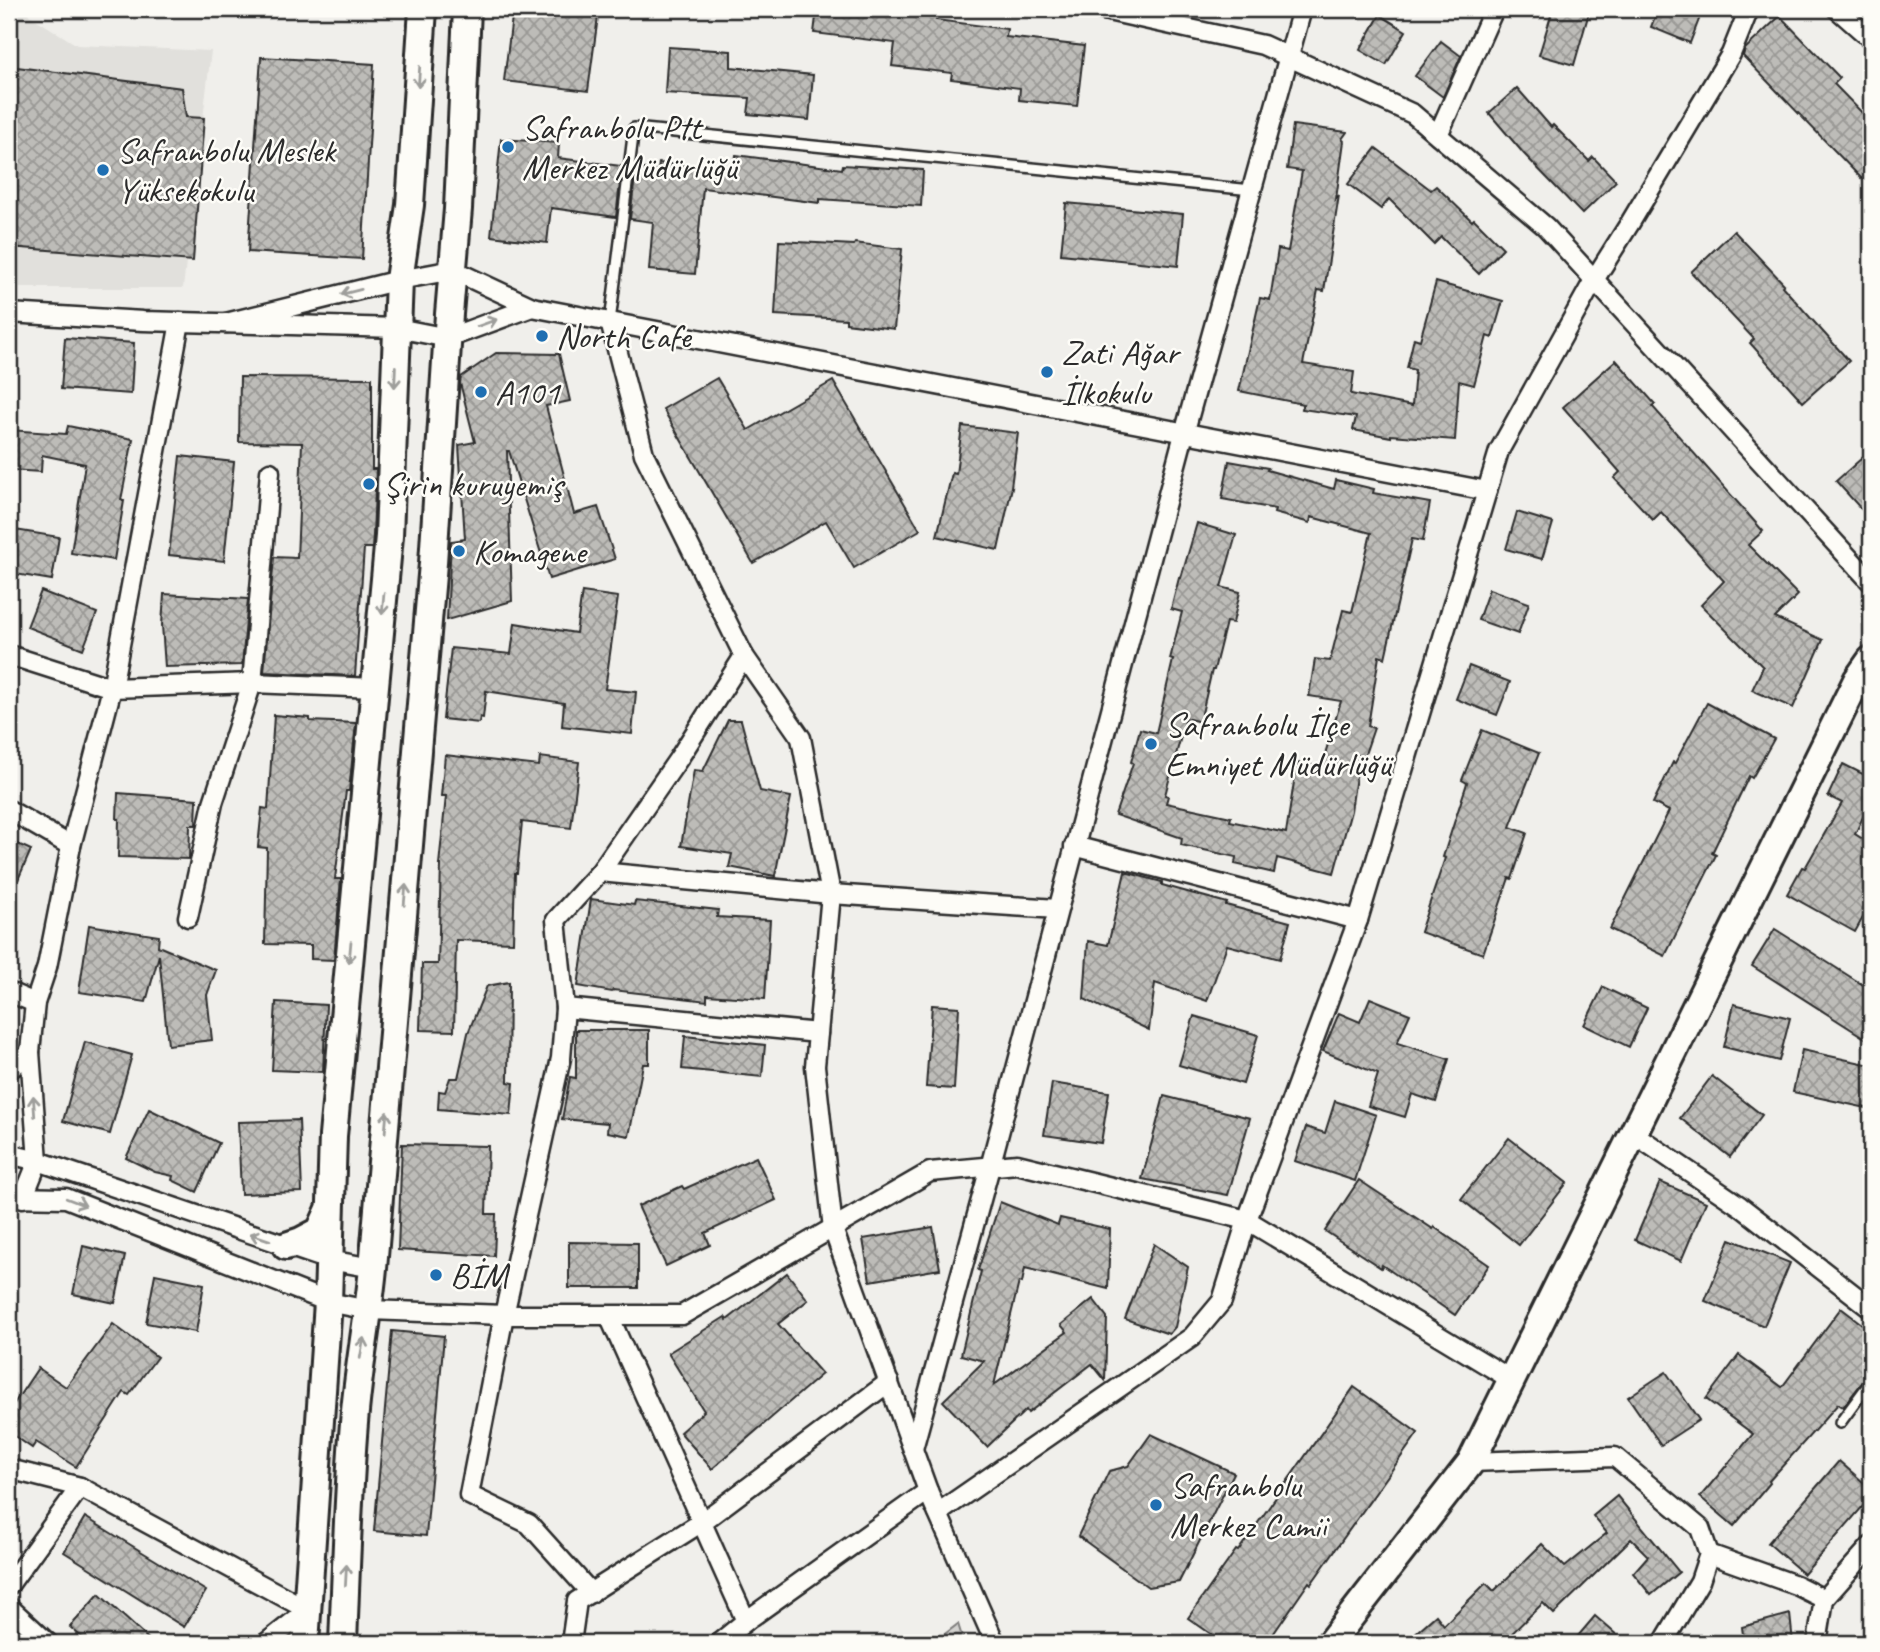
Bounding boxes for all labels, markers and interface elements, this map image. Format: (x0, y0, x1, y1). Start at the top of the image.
one-way arrow (412, 65, 425, 88)
place label: Safranbolu Ptt Merkez Müdürlüğü (522, 105, 741, 190)
place label: Safranbolu Meslek Yüksekokulu (117, 128, 337, 213)
marker: Safranbolu Ptt Merkez Müdürlüğü (500, 139, 516, 155)
marker: Safranbolu Meslek Yüksekokulu (95, 162, 111, 178)
one-way arrow (340, 286, 363, 299)
place label: North Cafe (556, 314, 693, 359)
one-way arrow (475, 316, 497, 328)
marker: North Cafe (534, 328, 550, 344)
place label: Zati Ağar İlkokulu (1061, 330, 1182, 415)
marker: Zati Ağar İlkokulu (1039, 364, 1055, 380)
one-way arrow (389, 365, 402, 388)
place label: A101 (495, 370, 562, 415)
marker: A101 (473, 384, 489, 400)
place label: Şirin kuruyemiş (383, 462, 566, 507)
marker: Şirin kuruyemiş (361, 476, 377, 492)
place label: Komagene (473, 529, 588, 574)
marker: Komagene (451, 543, 467, 559)
one-way arrow (376, 592, 389, 615)
place label: Safranbolu İlçe Emniyet Müdürlüğü (1165, 702, 1395, 787)
marker: Safranbolu İlçe Emniyet Müdürlüğü (1143, 736, 1159, 752)
one-way arrow (399, 885, 412, 907)
one-way arrow (344, 940, 357, 963)
one-way arrow (27, 1096, 40, 1118)
one-way arrow (379, 1111, 392, 1134)
one-way arrow (65, 1197, 87, 1209)
one-way arrow (250, 1230, 272, 1242)
place label: BİM (450, 1253, 510, 1298)
marker: BİM (428, 1267, 444, 1283)
one-way arrow (356, 1337, 369, 1360)
place label: Safranbolu Merkez Camii (1170, 1463, 1331, 1548)
marker: Safranbolu Merkez Camii (1148, 1497, 1164, 1513)
one-way arrow (340, 1564, 353, 1587)

